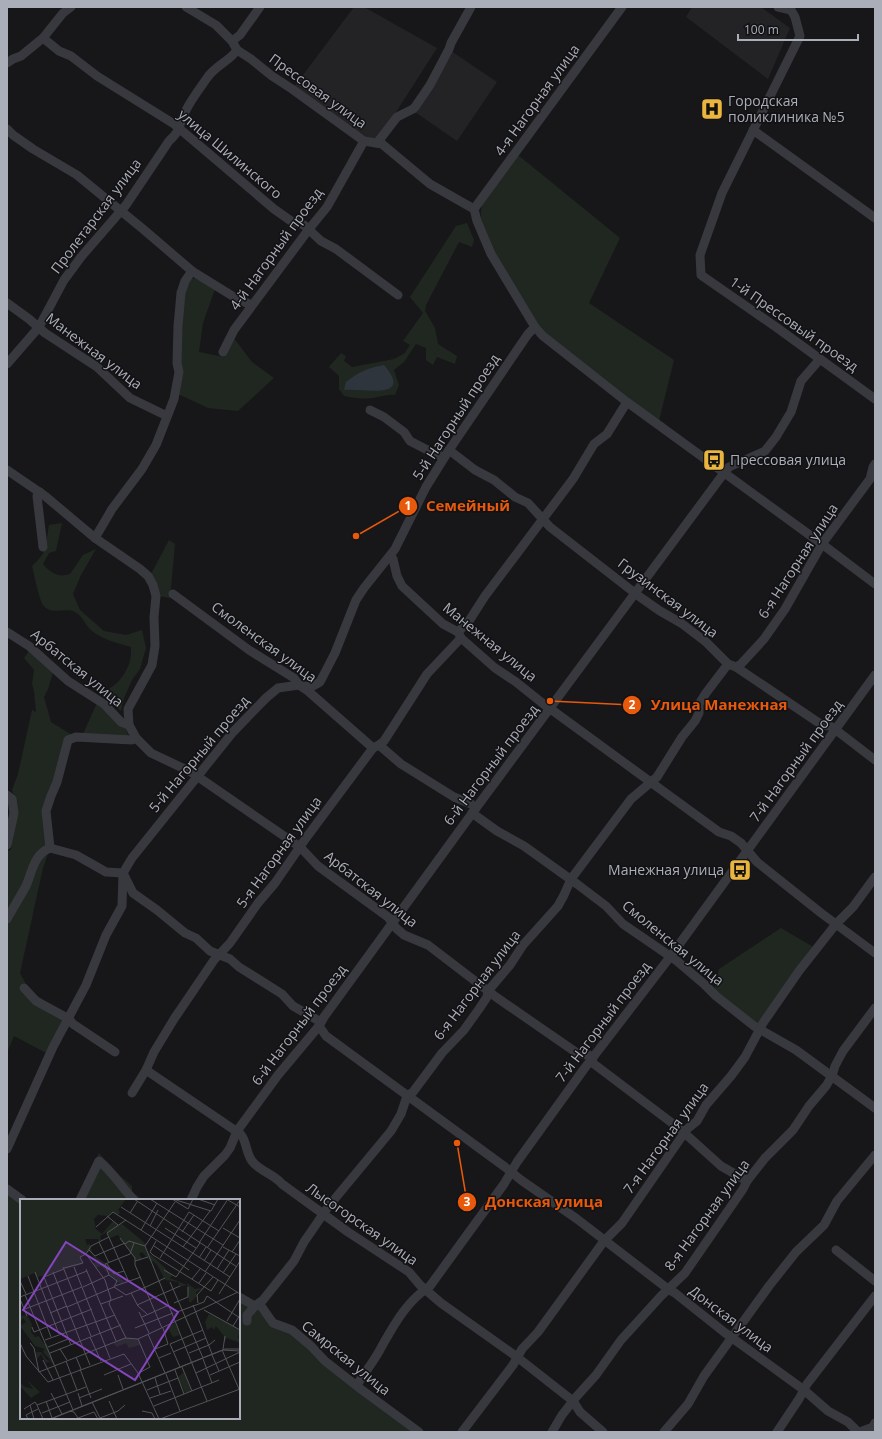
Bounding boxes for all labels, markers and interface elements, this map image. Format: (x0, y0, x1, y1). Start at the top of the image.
scale bar (738, 16, 858, 42)
text: 100 m (744, 21, 779, 38)
street label: 4-я Нагорная улица (490, 40, 584, 159)
street label: Прессовая улица (266, 49, 371, 132)
place label: Городская поликлиника №5 (728, 91, 845, 126)
hospital icon: Городская поликлиника №5 (699, 96, 725, 122)
street label: улица Шилинского (174, 105, 286, 203)
street label: Пролетарская улица (46, 154, 145, 277)
street label: 4-й Нагорный проезд (225, 184, 326, 314)
street label: 1-й Прессовый проезд (726, 272, 862, 375)
street label: Манежная улица (42, 308, 146, 393)
street label: 5-й Нагорный проезд (408, 350, 503, 483)
bus stop icon: Прессовая улица (701, 447, 727, 473)
place label: Прессовая улица (730, 450, 846, 469)
callout: Семейный (398, 492, 519, 519)
text: Семейный (426, 495, 510, 515)
text: 1 (405, 497, 411, 514)
street label: 6-я Нагорная улица (753, 500, 842, 622)
street label: Грузинская улица (614, 554, 722, 642)
street label: Смоленская улица (208, 597, 321, 686)
street label: Манежная улица (439, 598, 541, 685)
street label: Арбатская улица (27, 624, 127, 711)
street label: 5-й Нагорный проезд (144, 691, 253, 816)
callout: Улица Манежная (622, 691, 795, 718)
text: Улица Манежная (651, 694, 787, 714)
text: 2 (629, 696, 636, 713)
street label: 7-й Нагорный проезд (745, 696, 846, 826)
street label: 6-й Нагорный проезд (439, 700, 542, 829)
street label: 5-я Нагорная улица (232, 792, 326, 911)
street label: Арбатская улица (321, 846, 422, 931)
bus stop icon: Манежная улица (727, 857, 753, 883)
place label: Манежная улица (608, 860, 724, 879)
street label: Смоленская улица (618, 896, 728, 990)
street label: 6-я Нагорная улица (429, 926, 524, 1044)
street label: 7-й Нагорный проезд (551, 957, 654, 1086)
street label: 6-й Нагорный проезд (247, 960, 350, 1089)
street label: 7-я Нагорная улица (619, 1078, 713, 1197)
street label: 8-я Нагорная улица (660, 1155, 754, 1274)
street label: Лысогорская улица (303, 1178, 422, 1269)
callout: Донская улица (457, 1188, 611, 1215)
text: Донская улица (485, 1191, 603, 1211)
text: 3 (464, 1193, 471, 1210)
inset map (20, 1199, 240, 1419)
street label: Донская улица (685, 1281, 777, 1356)
street label: Самрская улица (298, 1316, 395, 1399)

